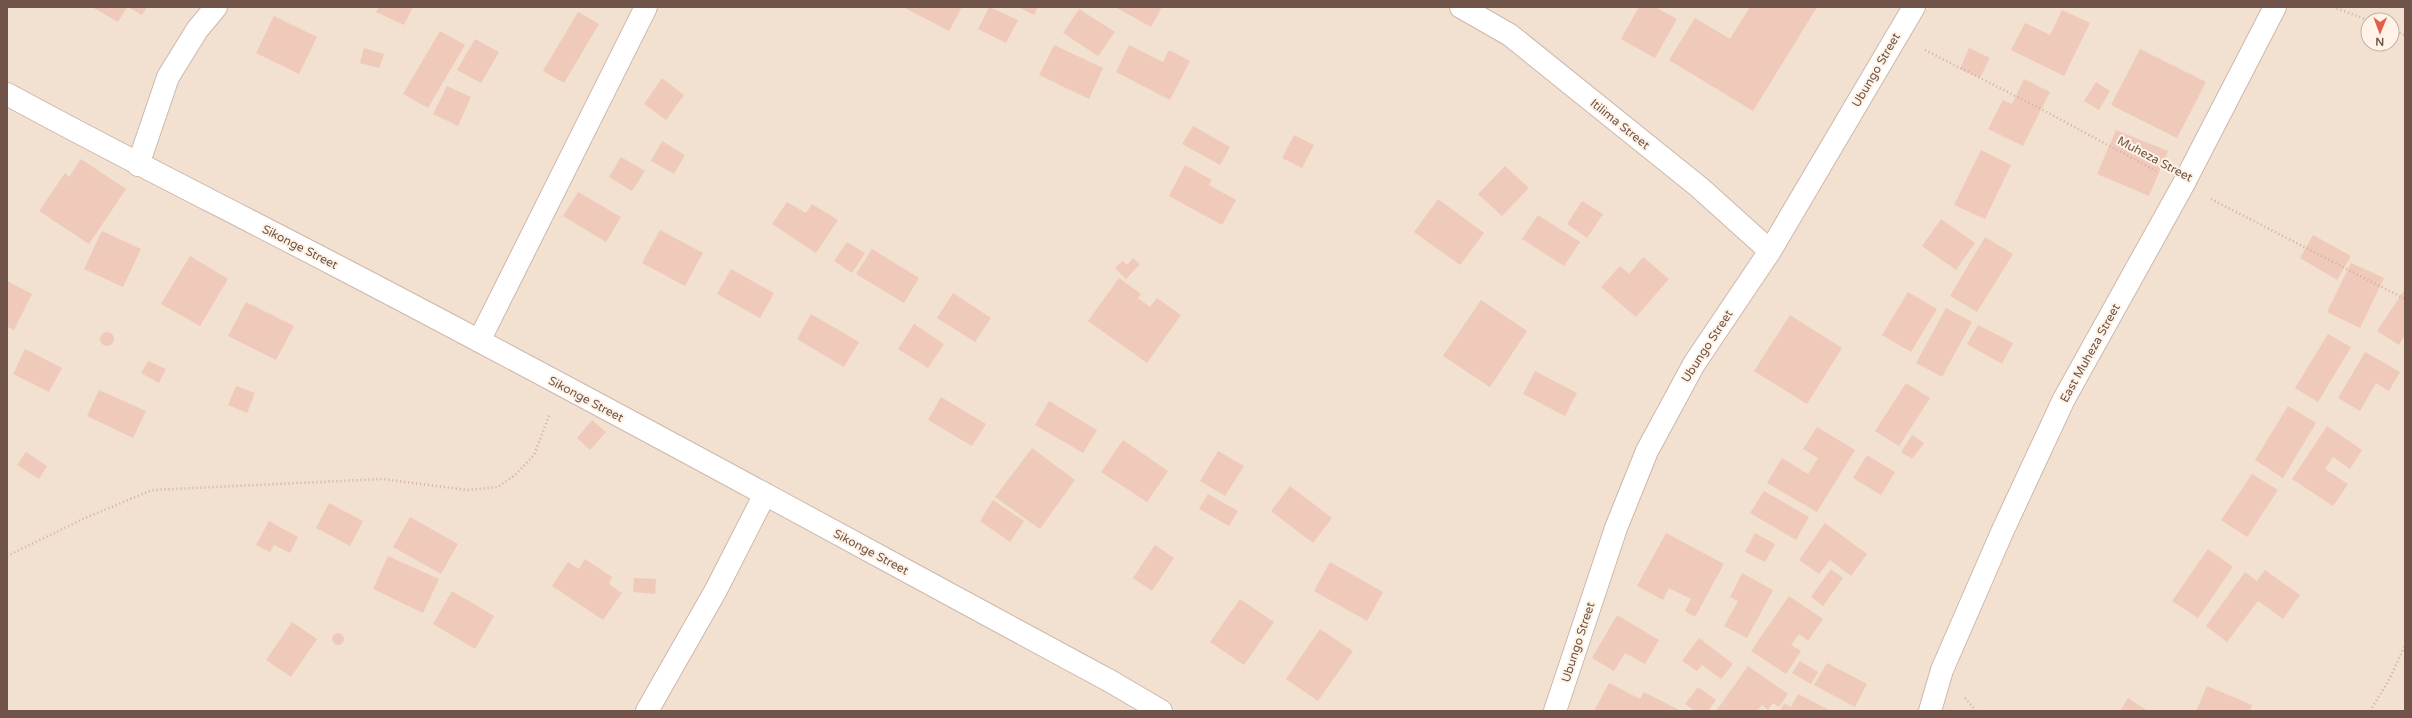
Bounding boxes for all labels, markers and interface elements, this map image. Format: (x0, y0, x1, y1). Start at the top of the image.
north arrow (2360, 12, 2400, 52)
street label: Ubungo Street (1849, 30, 1903, 110)
text: N (2375, 35, 2384, 48)
street label: Itilima Street (1588, 96, 1653, 152)
street label: Muheza Street (2115, 133, 2195, 185)
street label: Sikonge Street (260, 222, 341, 272)
street label: East Muheza Street (2057, 301, 2123, 405)
street label: Ubungo Street (1678, 307, 1736, 385)
street label: Sikonge Street (546, 373, 626, 425)
street label: Sikonge Street (831, 526, 911, 578)
street label: Ubungo Street (1558, 600, 1598, 684)

